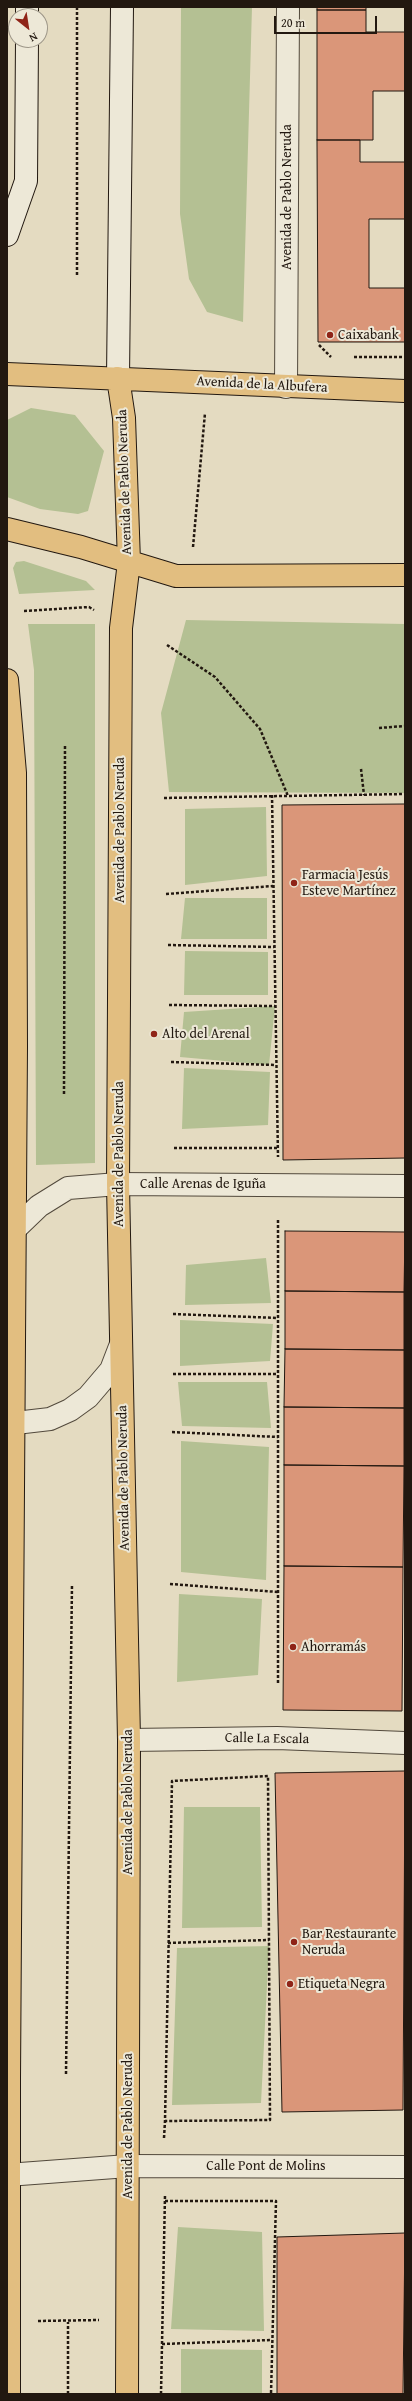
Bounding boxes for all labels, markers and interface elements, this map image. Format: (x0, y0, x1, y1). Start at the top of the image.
north arrow (8, 8, 48, 48)
scale bar (276, 8, 379, 34)
text: 20 m (281, 14, 305, 31)
text: N (26, 29, 41, 46)
street label: Avenida de Pablo Neruda (279, 124, 295, 270)
place label: Caixabank (338, 327, 399, 343)
marker: Caixabank (325, 330, 335, 340)
street label: Avenida de la Albufera (196, 373, 328, 397)
street label: Avenida de Pablo Neruda (114, 409, 136, 555)
street label: Avenida de Pablo Neruda (112, 757, 128, 903)
place label: Farmacia Jesús Esteve Martínez (302, 867, 396, 900)
marker: Farmacia Jesús Esteve Martínez (289, 878, 299, 888)
place label: Alto del Arenal (162, 1026, 250, 1042)
marker: Alto del Arenal (149, 1029, 159, 1039)
street label: Avenida de Pablo Neruda (111, 1081, 127, 1227)
street label: Calle Arenas de Iguña (140, 1176, 266, 1192)
street label: Avenida de Pablo Neruda (114, 1405, 134, 1551)
place label: Ahorramás (301, 1639, 366, 1655)
marker: Ahorramás (288, 1642, 298, 1652)
street label: Avenida de Pablo Neruda (120, 1729, 136, 1875)
street label: Calle La Escala (225, 1730, 309, 1748)
place label: Bar Restaurante Neruda (302, 1926, 396, 1958)
marker: Bar Restaurante Neruda (289, 1937, 299, 1947)
place label: Etiqueta Negra (298, 1976, 385, 1992)
marker: Etiqueta Negra (285, 1979, 295, 1989)
street label: Avenida de Pablo Neruda (120, 2053, 136, 2199)
street label: Calle Pont de Molins (206, 2158, 326, 2174)

